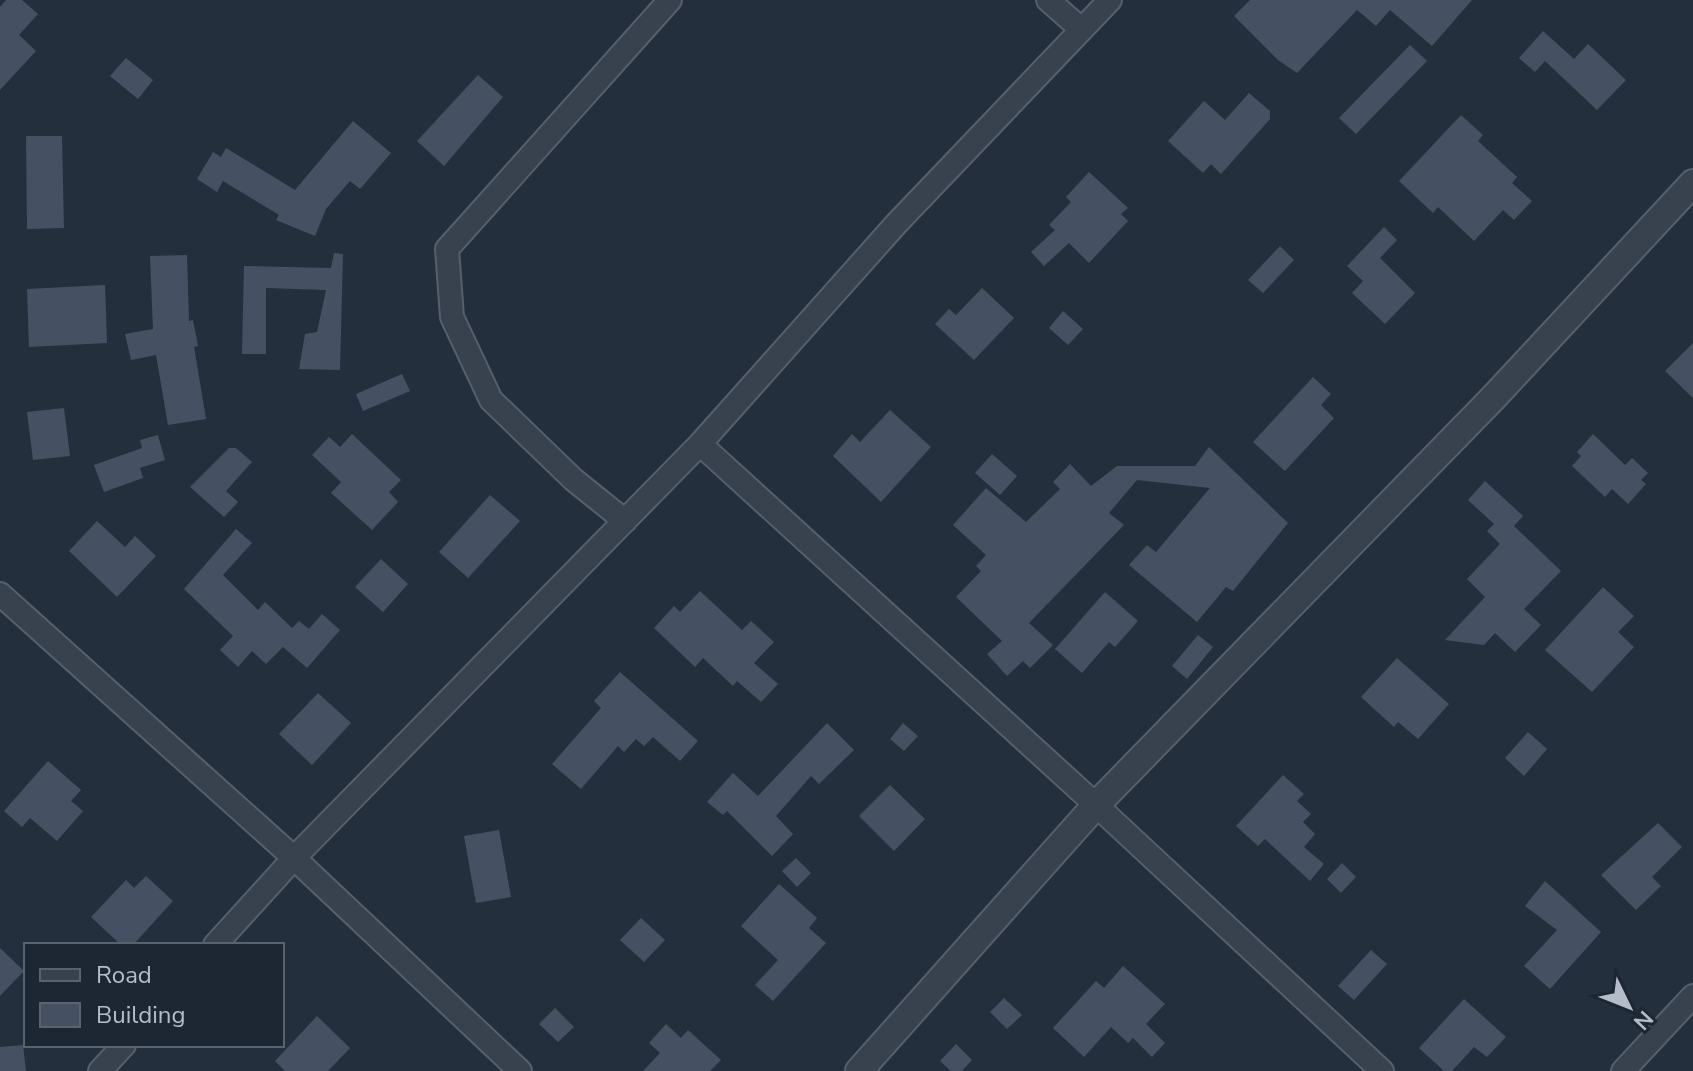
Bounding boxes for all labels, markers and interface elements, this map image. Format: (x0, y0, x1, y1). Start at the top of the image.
legend (24, 943, 284, 1047)
text: Road (96, 959, 152, 991)
north arrow (1589, 967, 1669, 1047)
text: Building (96, 999, 186, 1031)
text: N (1626, 1004, 1659, 1036)

